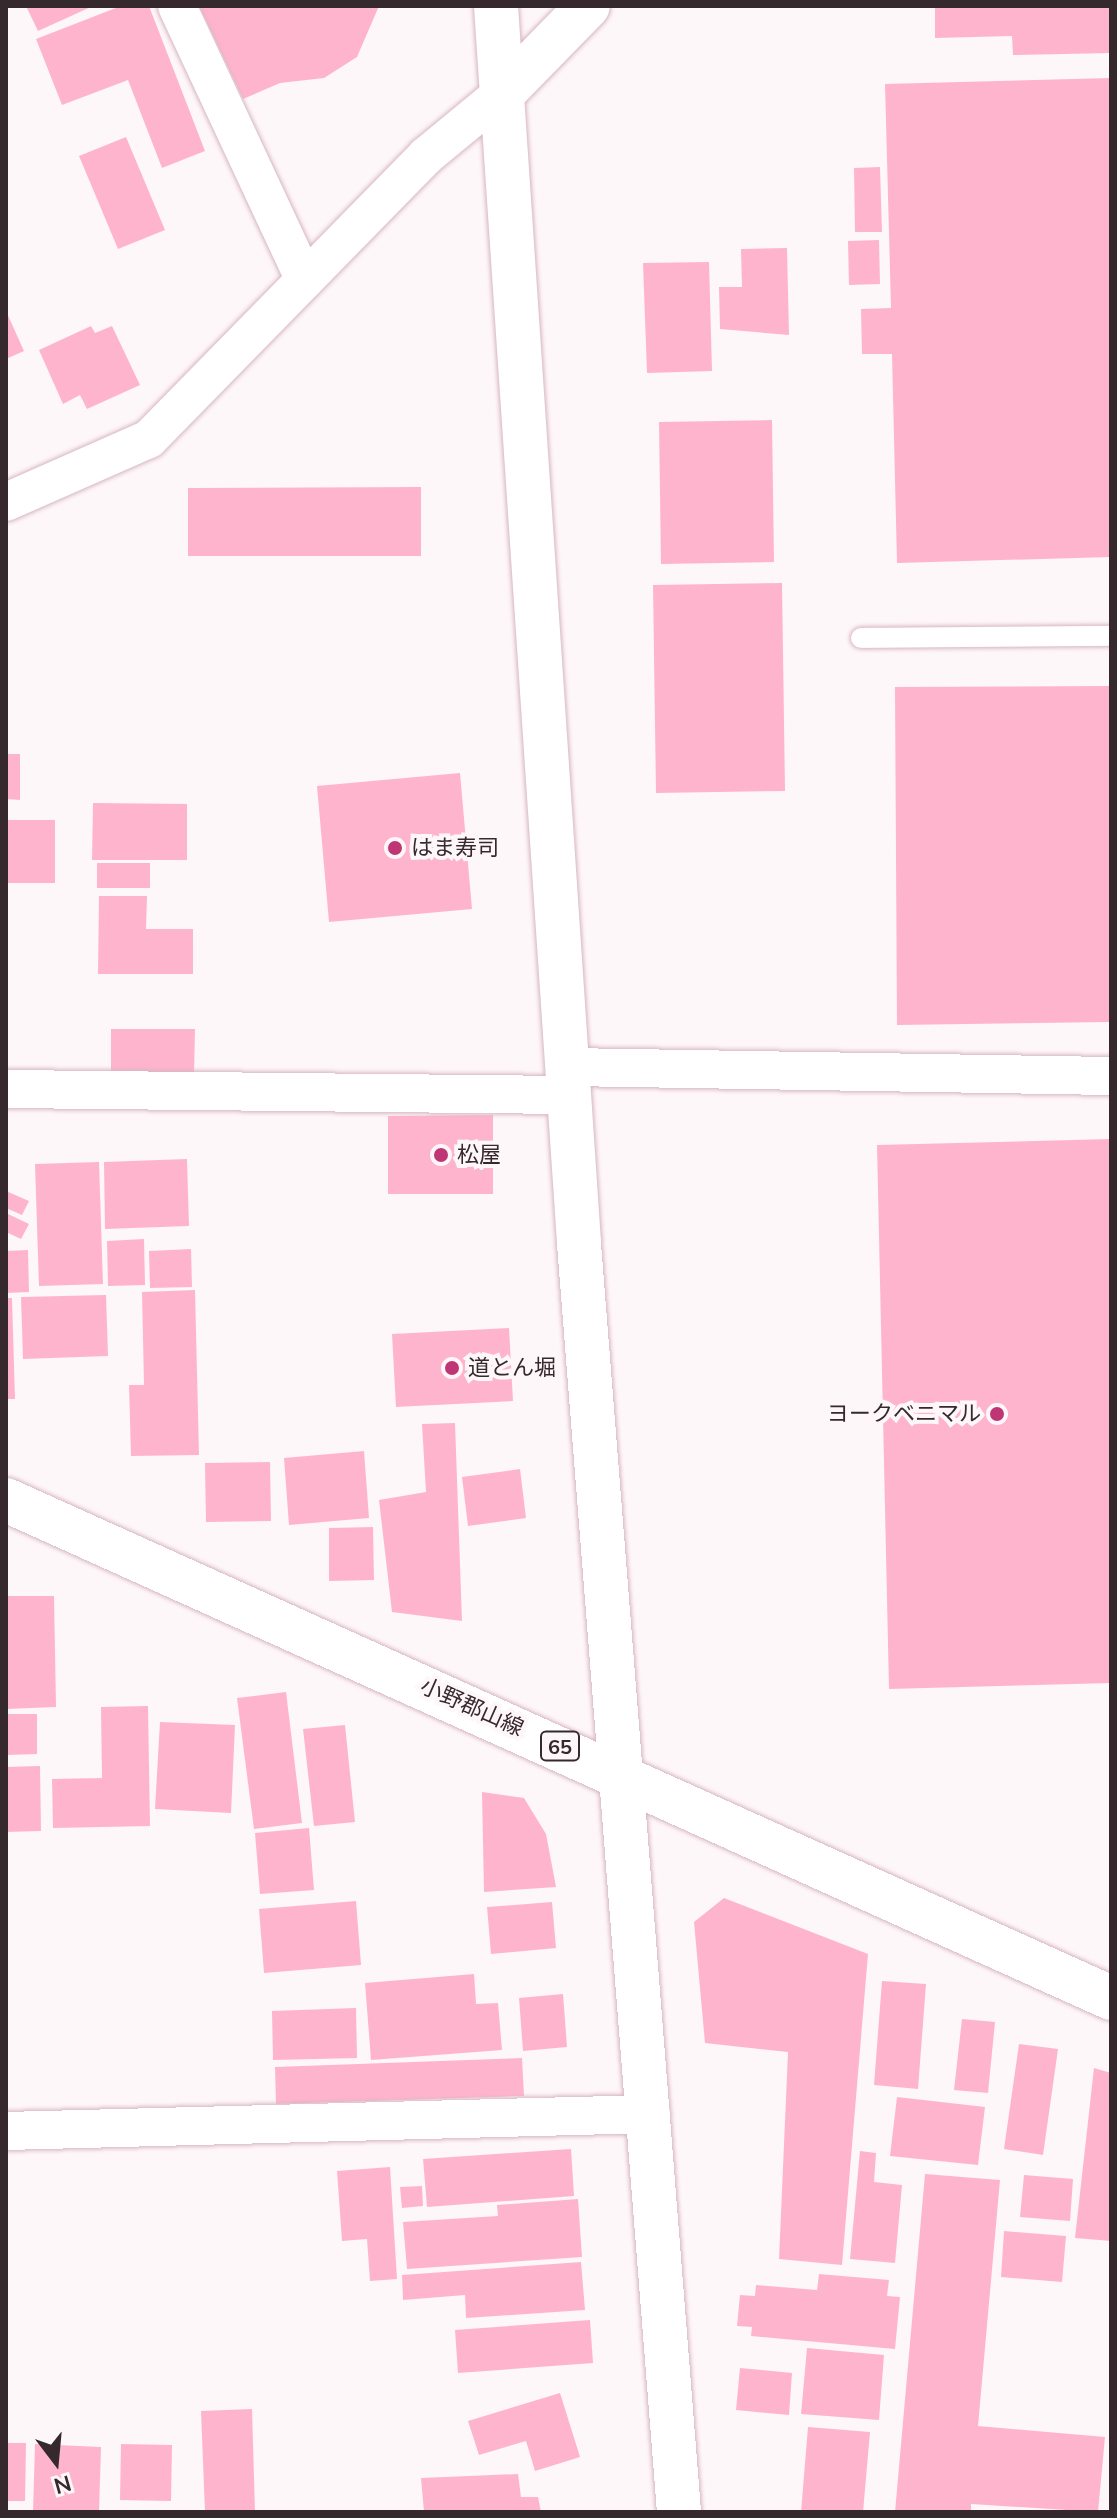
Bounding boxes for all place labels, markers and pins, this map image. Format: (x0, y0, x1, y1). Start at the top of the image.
place label: はま寿司 (411, 835, 499, 861)
marker: はま寿司 (386, 839, 404, 857)
place label: 松屋 (457, 1142, 501, 1168)
marker: 松屋 (432, 1146, 450, 1164)
place label: 道とん堀 (468, 1355, 556, 1381)
marker: 道とん堀 (443, 1359, 461, 1377)
place label: ヨークベニマル (827, 1401, 981, 1427)
marker: ヨークベニマル (988, 1405, 1006, 1423)

